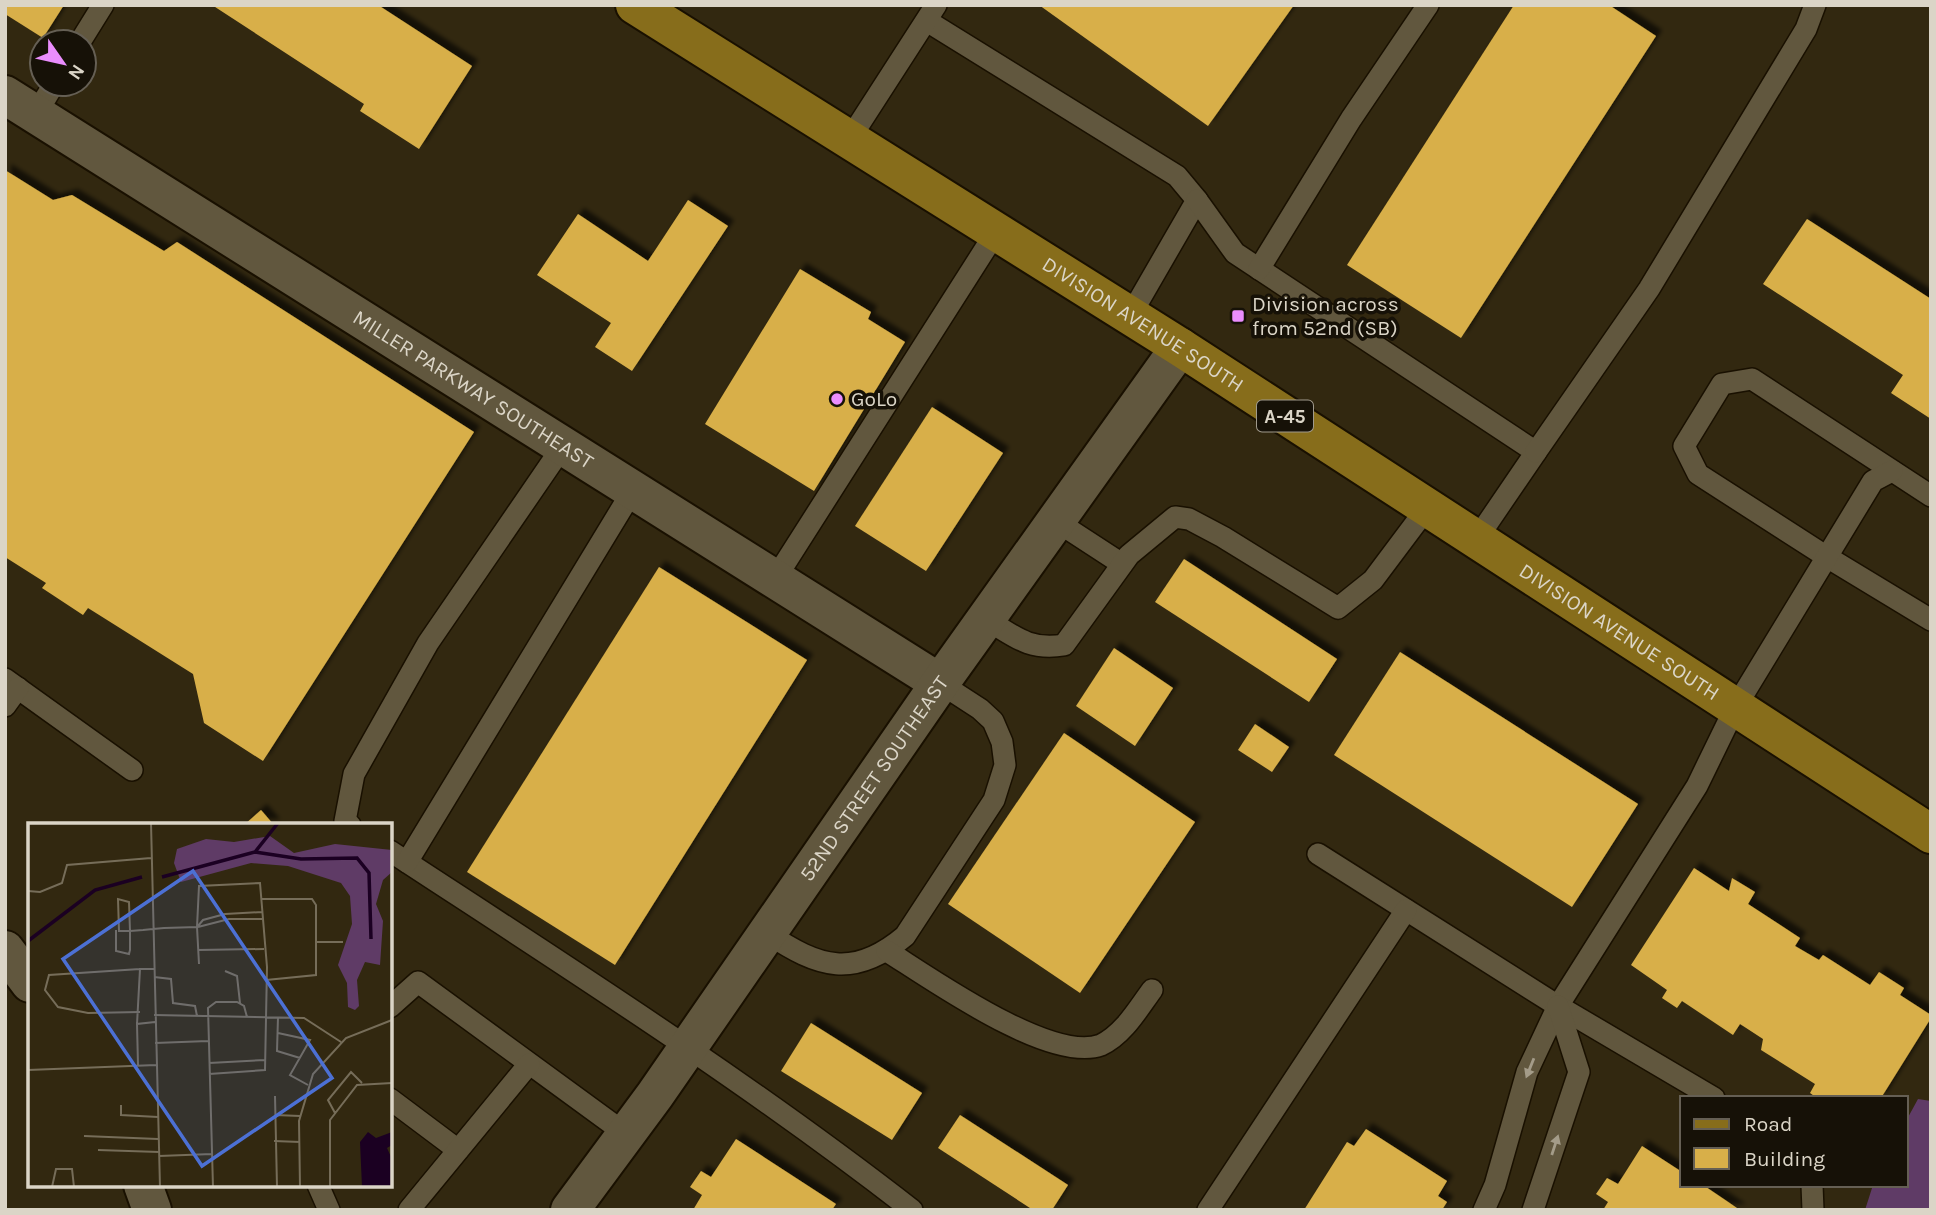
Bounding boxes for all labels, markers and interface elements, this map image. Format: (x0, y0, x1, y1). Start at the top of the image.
north arrow (28, 28, 98, 98)
text: N (63, 60, 89, 84)
street label: DIVISION AVENUE SOUTH (1038, 252, 1248, 397)
place label: Division across from 52nd (SB) (1252, 292, 1399, 340)
street label: MILLER PARKWAY SOUTHEAST (348, 305, 598, 474)
marker: Division across from 52nd (SB) (1230, 308, 1246, 324)
place label: GoLo (851, 387, 897, 411)
marker: GoLo (829, 391, 845, 407)
road number: A-45 (1257, 400, 1313, 432)
street label: DIVISION AVENUE SOUTH (1515, 558, 1724, 705)
street label: 52ND STREET SOUTHEAST (795, 671, 954, 886)
inset map (28, 823, 392, 1187)
one-way arrow (1524, 1057, 1535, 1078)
legend (1680, 1096, 1908, 1187)
text: Road (1744, 1112, 1792, 1136)
one-way arrow (1550, 1134, 1561, 1155)
text: Building (1744, 1147, 1825, 1171)

